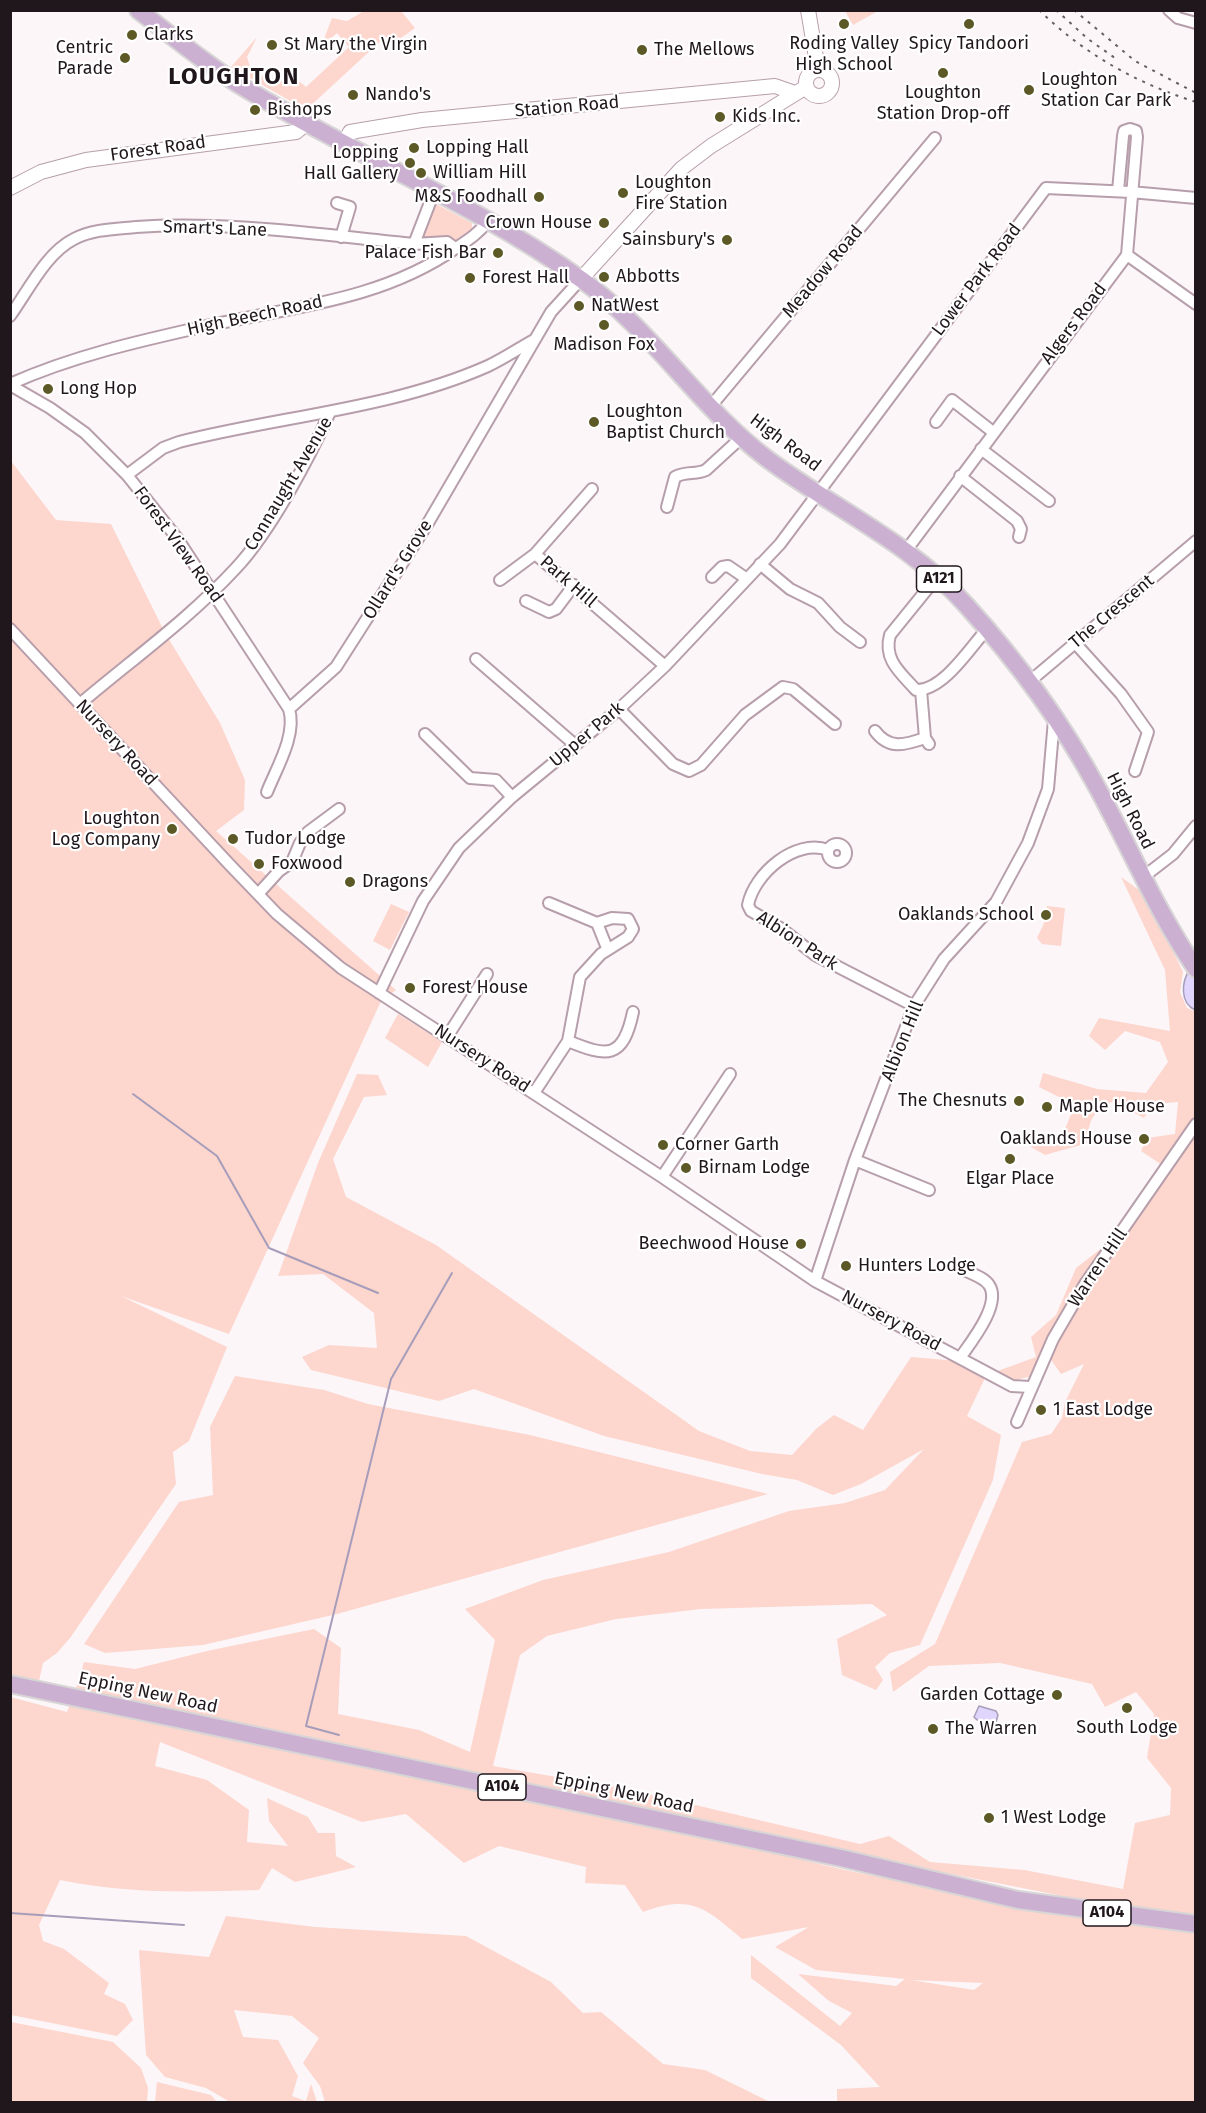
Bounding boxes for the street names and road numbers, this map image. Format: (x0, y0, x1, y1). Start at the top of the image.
street label: Station Road (514, 92, 620, 122)
street label: Forest Road (109, 132, 207, 166)
street label: Smart's Lane (163, 216, 267, 242)
street label: Lower Park Road (928, 220, 1026, 340)
street label: Meadow Road (778, 221, 868, 323)
street label: Algers Road (1037, 279, 1111, 369)
street label: High Beech Road (185, 291, 325, 341)
street label: High Road (745, 409, 825, 477)
street label: Connaught Avenue (240, 413, 338, 555)
street label: Forest View Road (129, 483, 227, 607)
street label: Ollard's Grove (359, 516, 437, 624)
street label: Park Hill (535, 552, 601, 612)
road number: A121 (916, 566, 962, 592)
street label: The Crescent (1065, 570, 1159, 654)
street label: Nursery Road (71, 696, 161, 790)
street label: Upper Park (545, 698, 629, 772)
street label: High Road (1101, 769, 1159, 853)
street label: Albion Park (752, 907, 842, 975)
street label: Albion Hill (877, 998, 929, 1084)
street label: Nursery Road (430, 1020, 534, 1098)
street label: Warren Hill (1064, 1224, 1132, 1312)
street label: Nursery Road (837, 1286, 945, 1356)
street label: Epping New Road (76, 1668, 220, 1718)
street label: Epping New Road (552, 1768, 696, 1818)
road number: A104 (478, 1774, 526, 1800)
road number: A104 (1083, 1900, 1131, 1926)

